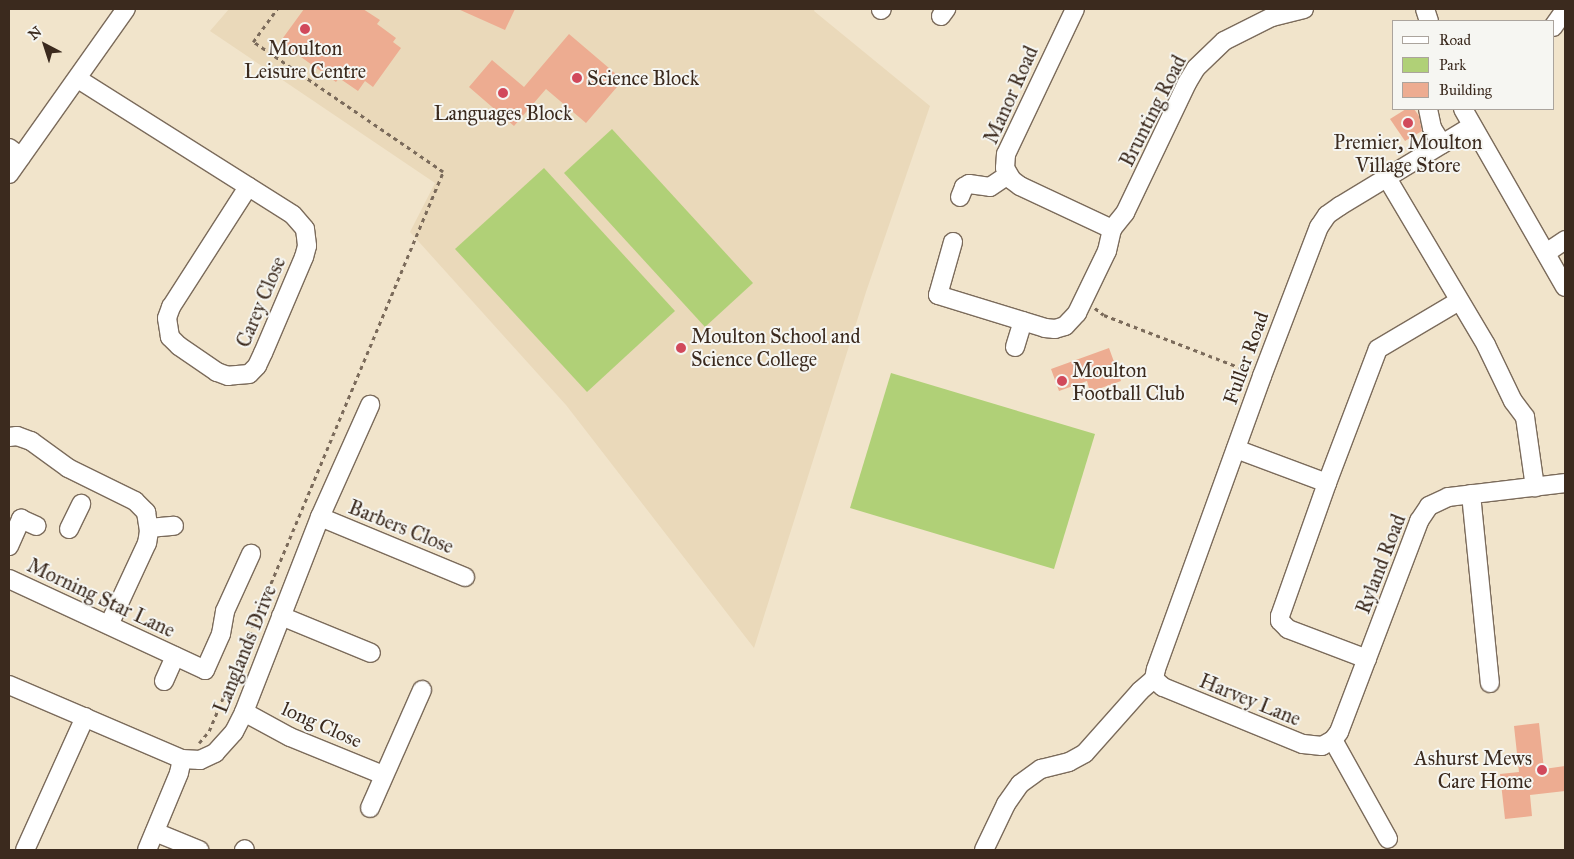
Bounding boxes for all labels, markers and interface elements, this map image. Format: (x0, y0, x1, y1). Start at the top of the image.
north arrow (20, 20, 70, 70)
legend (1392, 20, 1554, 110)
text: N (25, 23, 45, 43)
marker: Moulton Leisure Centre (299, 23, 311, 35)
text: Road (1439, 31, 1471, 49)
place label: Moulton Leisure Centre (244, 37, 366, 84)
street label: Manor Road (979, 42, 1043, 148)
street label: Brunting Road (1115, 51, 1191, 171)
text: Park (1439, 56, 1466, 74)
place label: Science Block (587, 66, 699, 90)
marker: Science Block (571, 72, 583, 84)
text: Building (1439, 81, 1492, 99)
marker: Languages Block (497, 87, 509, 99)
place label: Languages Block (434, 101, 572, 125)
marker: Premier, Moulton Village Store (1402, 117, 1414, 129)
place label: Premier, Moulton Village Store (1334, 131, 1482, 178)
street label: Carey Close (231, 253, 291, 351)
street label: Fuller Road (1218, 308, 1274, 408)
place label: Moulton School and Science College (691, 324, 860, 371)
marker: Moulton School and Science College (675, 342, 687, 354)
place label: Moulton Football Club (1072, 358, 1185, 405)
marker: Moulton Football Club (1056, 375, 1068, 387)
street label: Barbers Close (345, 495, 457, 559)
street label: Ryland Road (1351, 511, 1411, 617)
street label: Morning Star Lane (23, 553, 179, 643)
street label: Langlands Drive (208, 581, 282, 717)
street label: Harvey Lane (1196, 669, 1304, 731)
street label: long Close (278, 697, 366, 753)
place label: Ashurst Mews Care Home (1414, 746, 1532, 793)
marker: Ashurst Mews Care Home (1536, 764, 1548, 776)

